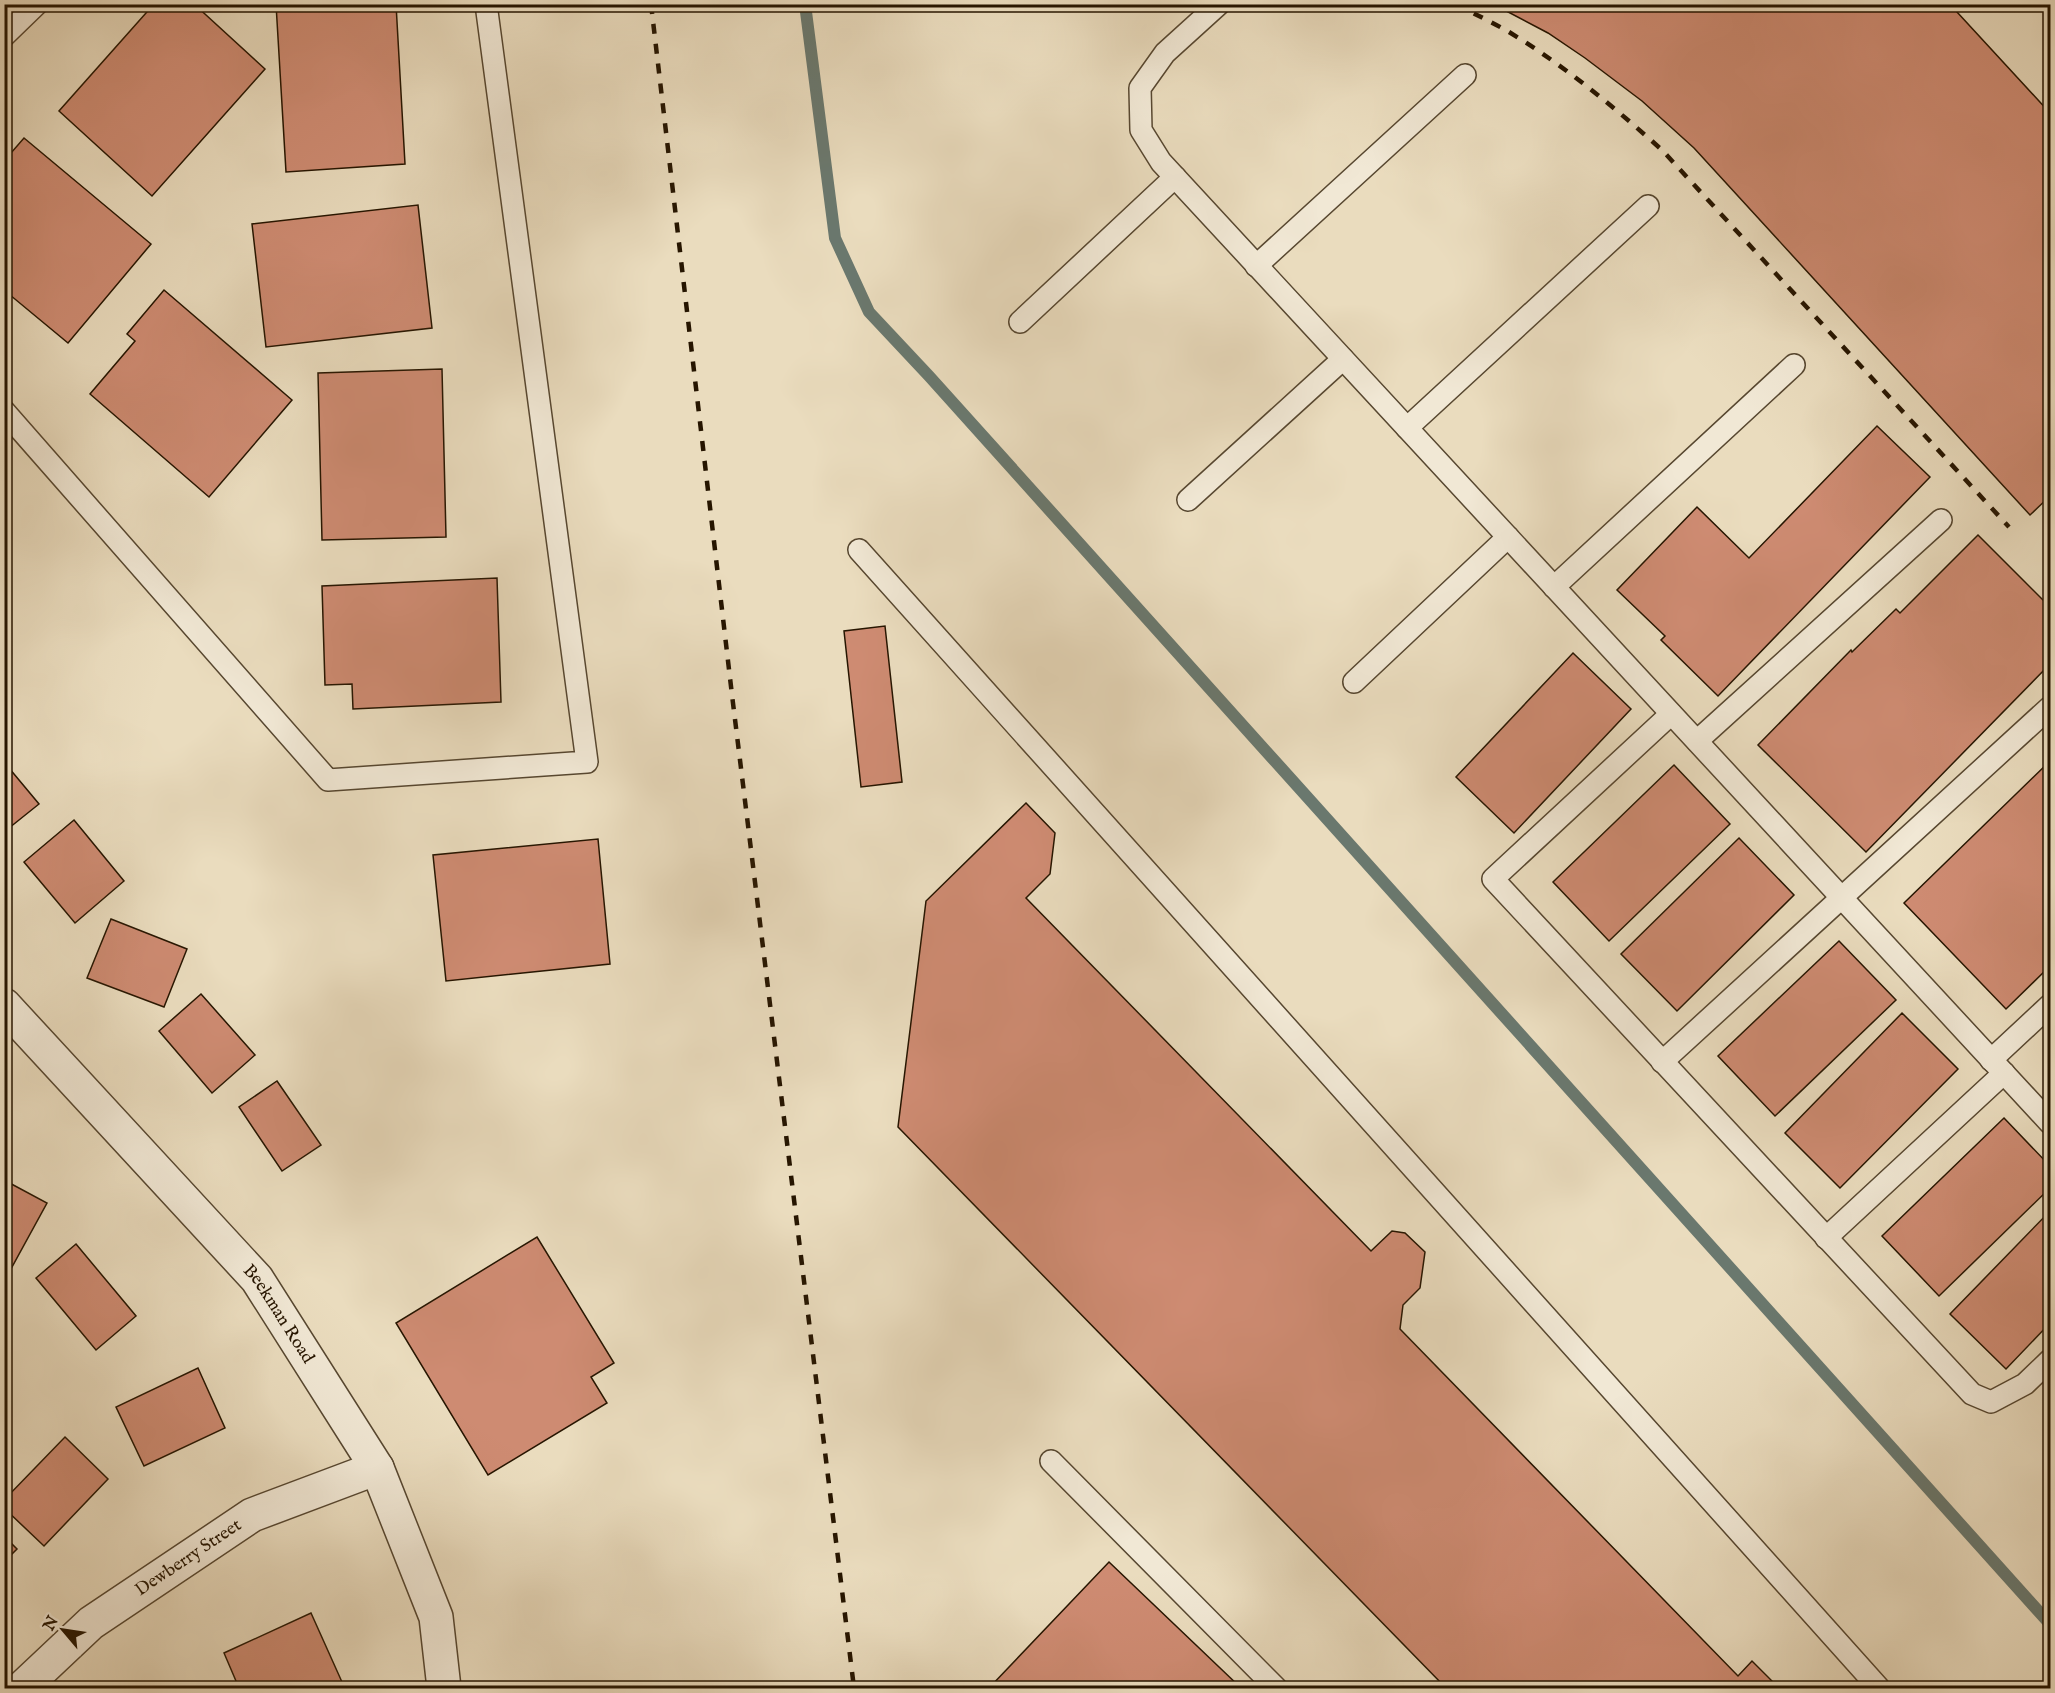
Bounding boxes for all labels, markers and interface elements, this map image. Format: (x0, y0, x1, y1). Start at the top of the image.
street label: Beekman Road (238, 1259, 319, 1368)
street label: Dewberry Street (131, 1514, 246, 1602)
north arrow (33, 1600, 93, 1660)
text: N (39, 1613, 64, 1635)

